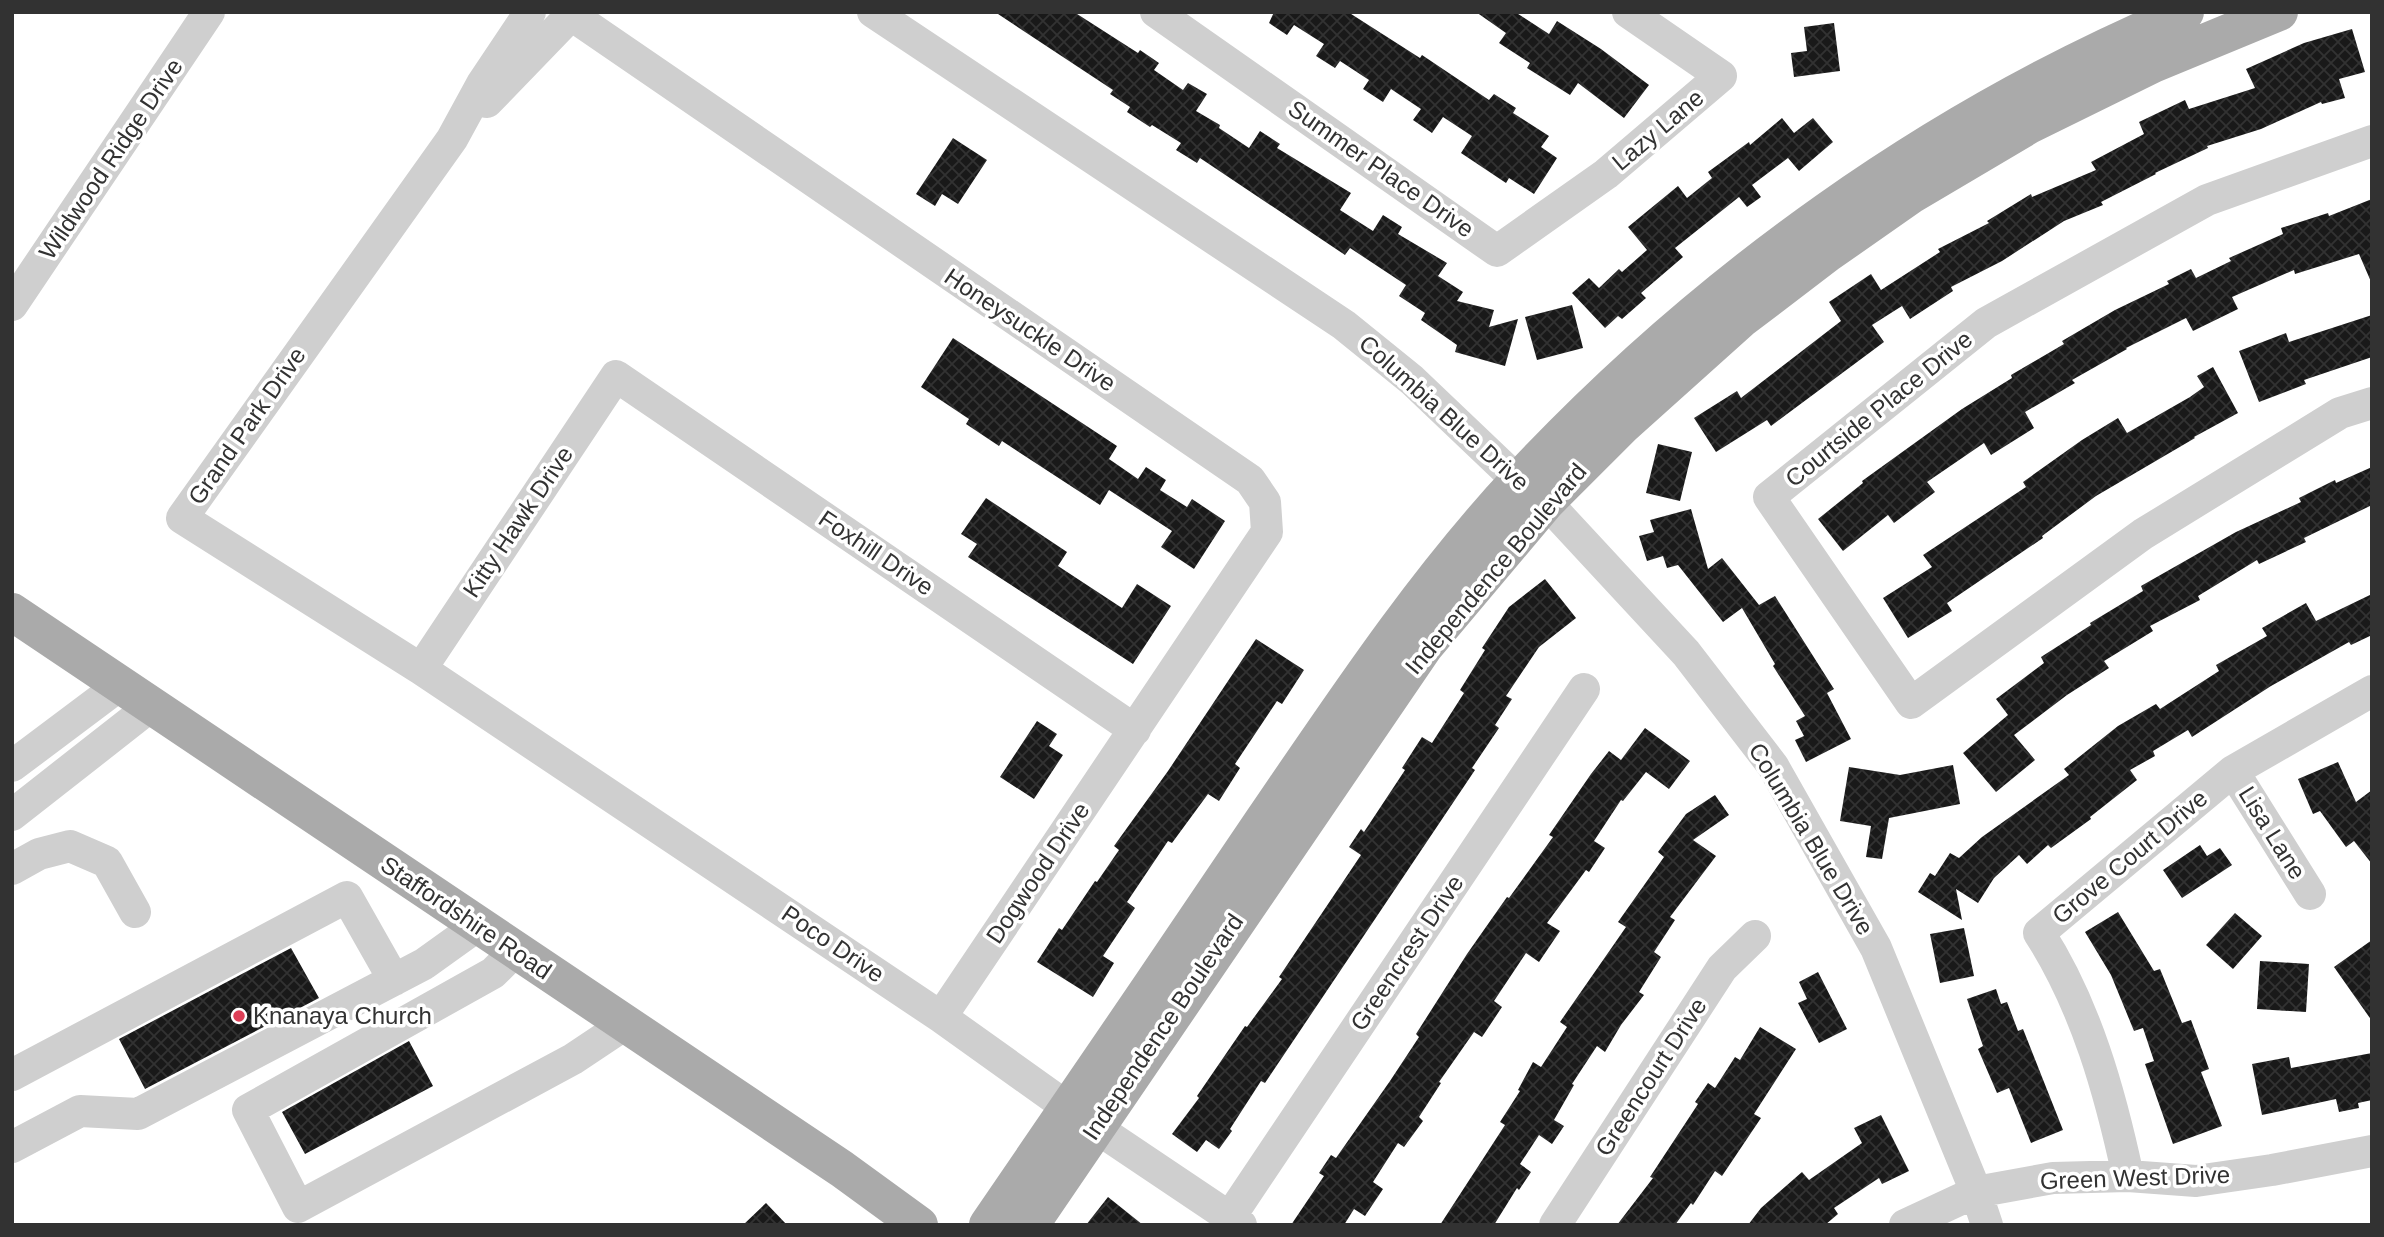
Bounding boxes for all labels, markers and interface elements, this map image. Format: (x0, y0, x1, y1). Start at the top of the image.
street label: Wildwood Ridge Drive (33, 53, 188, 264)
street label: Lazy Lane (1607, 84, 1709, 176)
street label: Summer Place Drive (1283, 94, 1479, 243)
street label: Honeysuckle Drive (940, 262, 1121, 397)
street label: Courtside Place Drive (1780, 325, 1977, 492)
street label: Columbia Blue Drive (1354, 329, 1535, 496)
street label: Grand Park Drive (182, 342, 311, 509)
street label: Kitty Hawk Drive (457, 441, 578, 602)
street label: Independence Boulevard (1399, 458, 1592, 680)
street label: Foxhill Drive (814, 504, 939, 601)
street label: Columbia Blue Drive (1744, 738, 1879, 939)
street label: Lisa Lane (2233, 781, 2311, 884)
street label: Grove Court Drive (2047, 784, 2212, 929)
street label: Dogwood Drive (981, 797, 1095, 948)
street label: Staffordshire Road (376, 851, 557, 985)
street label: Greencrest Drive (1345, 870, 1468, 1035)
street label: Poco Drive (777, 900, 889, 988)
street label: Independence Boulevard (1077, 909, 1248, 1145)
street label: Greencourt Drive (1589, 993, 1712, 1161)
place label: Knanaya Church (253, 1002, 432, 1029)
marker: Knanaya Church (231, 1008, 247, 1024)
street label: Green West Drive (2039, 1161, 2231, 1194)

